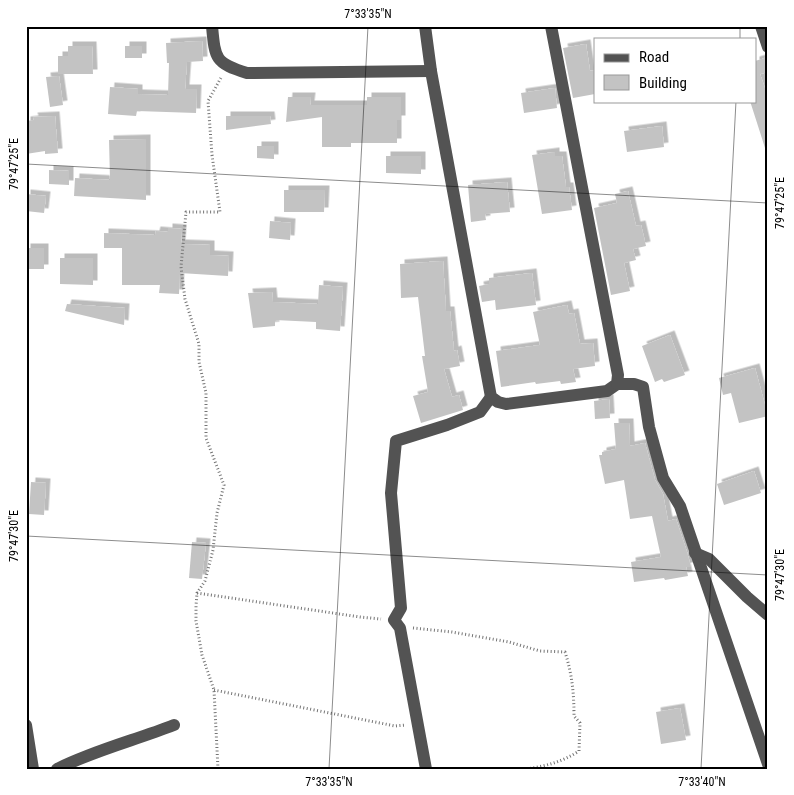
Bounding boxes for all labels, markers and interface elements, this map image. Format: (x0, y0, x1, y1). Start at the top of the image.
text: 7°33'35"N (344, 7, 392, 21)
legend (594, 38, 756, 102)
text: Road (639, 48, 669, 66)
text: Building (639, 74, 687, 92)
text: 79°47'25"E (7, 138, 21, 190)
text: 79°47'25"E (773, 177, 787, 229)
text: 79°47'30"E (7, 510, 21, 562)
text: 79°47'30"E (773, 549, 787, 601)
text: 7°33'35"N (305, 775, 353, 789)
text: 7°33'40"N (678, 775, 726, 789)

